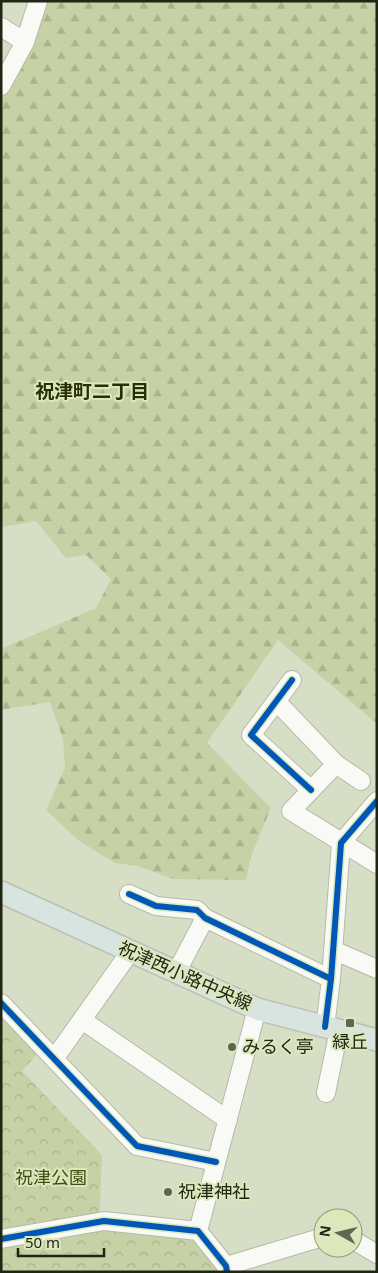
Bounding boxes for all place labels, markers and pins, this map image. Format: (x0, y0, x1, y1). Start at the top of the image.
marker: 緑丘 (344, 1017, 356, 1029)
place label: 緑丘 (332, 1029, 368, 1053)
place label: みるく亭 (242, 1034, 314, 1058)
marker: みるく亭 (226, 1041, 238, 1053)
place label: 祝津神社 (178, 1179, 250, 1203)
marker: 祝津神社 (162, 1186, 174, 1198)

